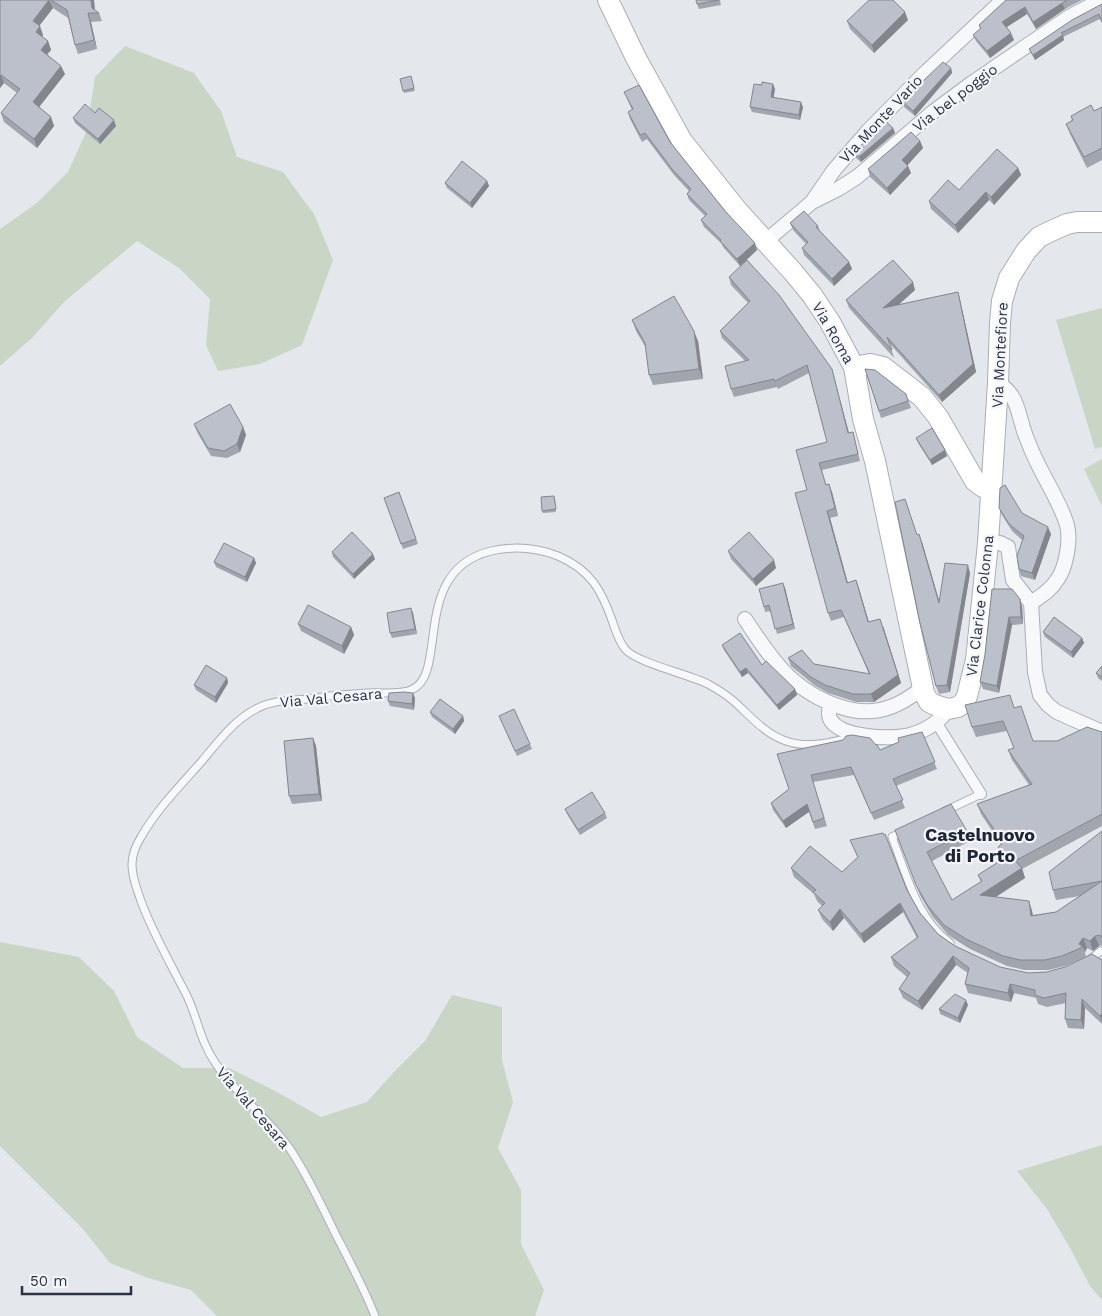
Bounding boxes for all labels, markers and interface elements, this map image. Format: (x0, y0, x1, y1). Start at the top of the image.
street label: Via bel poggio (909, 60, 1001, 136)
street label: Via Monte Vario (836, 71, 926, 167)
street label: Via Roma (808, 299, 858, 368)
street label: Via Montefiore (988, 302, 1012, 408)
street label: Via Clarice Colonna (962, 534, 998, 678)
street label: Via Val Cesara (279, 685, 383, 711)
district label: Castelnuovo di Porto (925, 824, 1035, 866)
street label: Via Val Cesara (213, 1063, 294, 1153)
scale bar (22, 1264, 131, 1296)
text: 50 m (30, 1272, 67, 1290)

